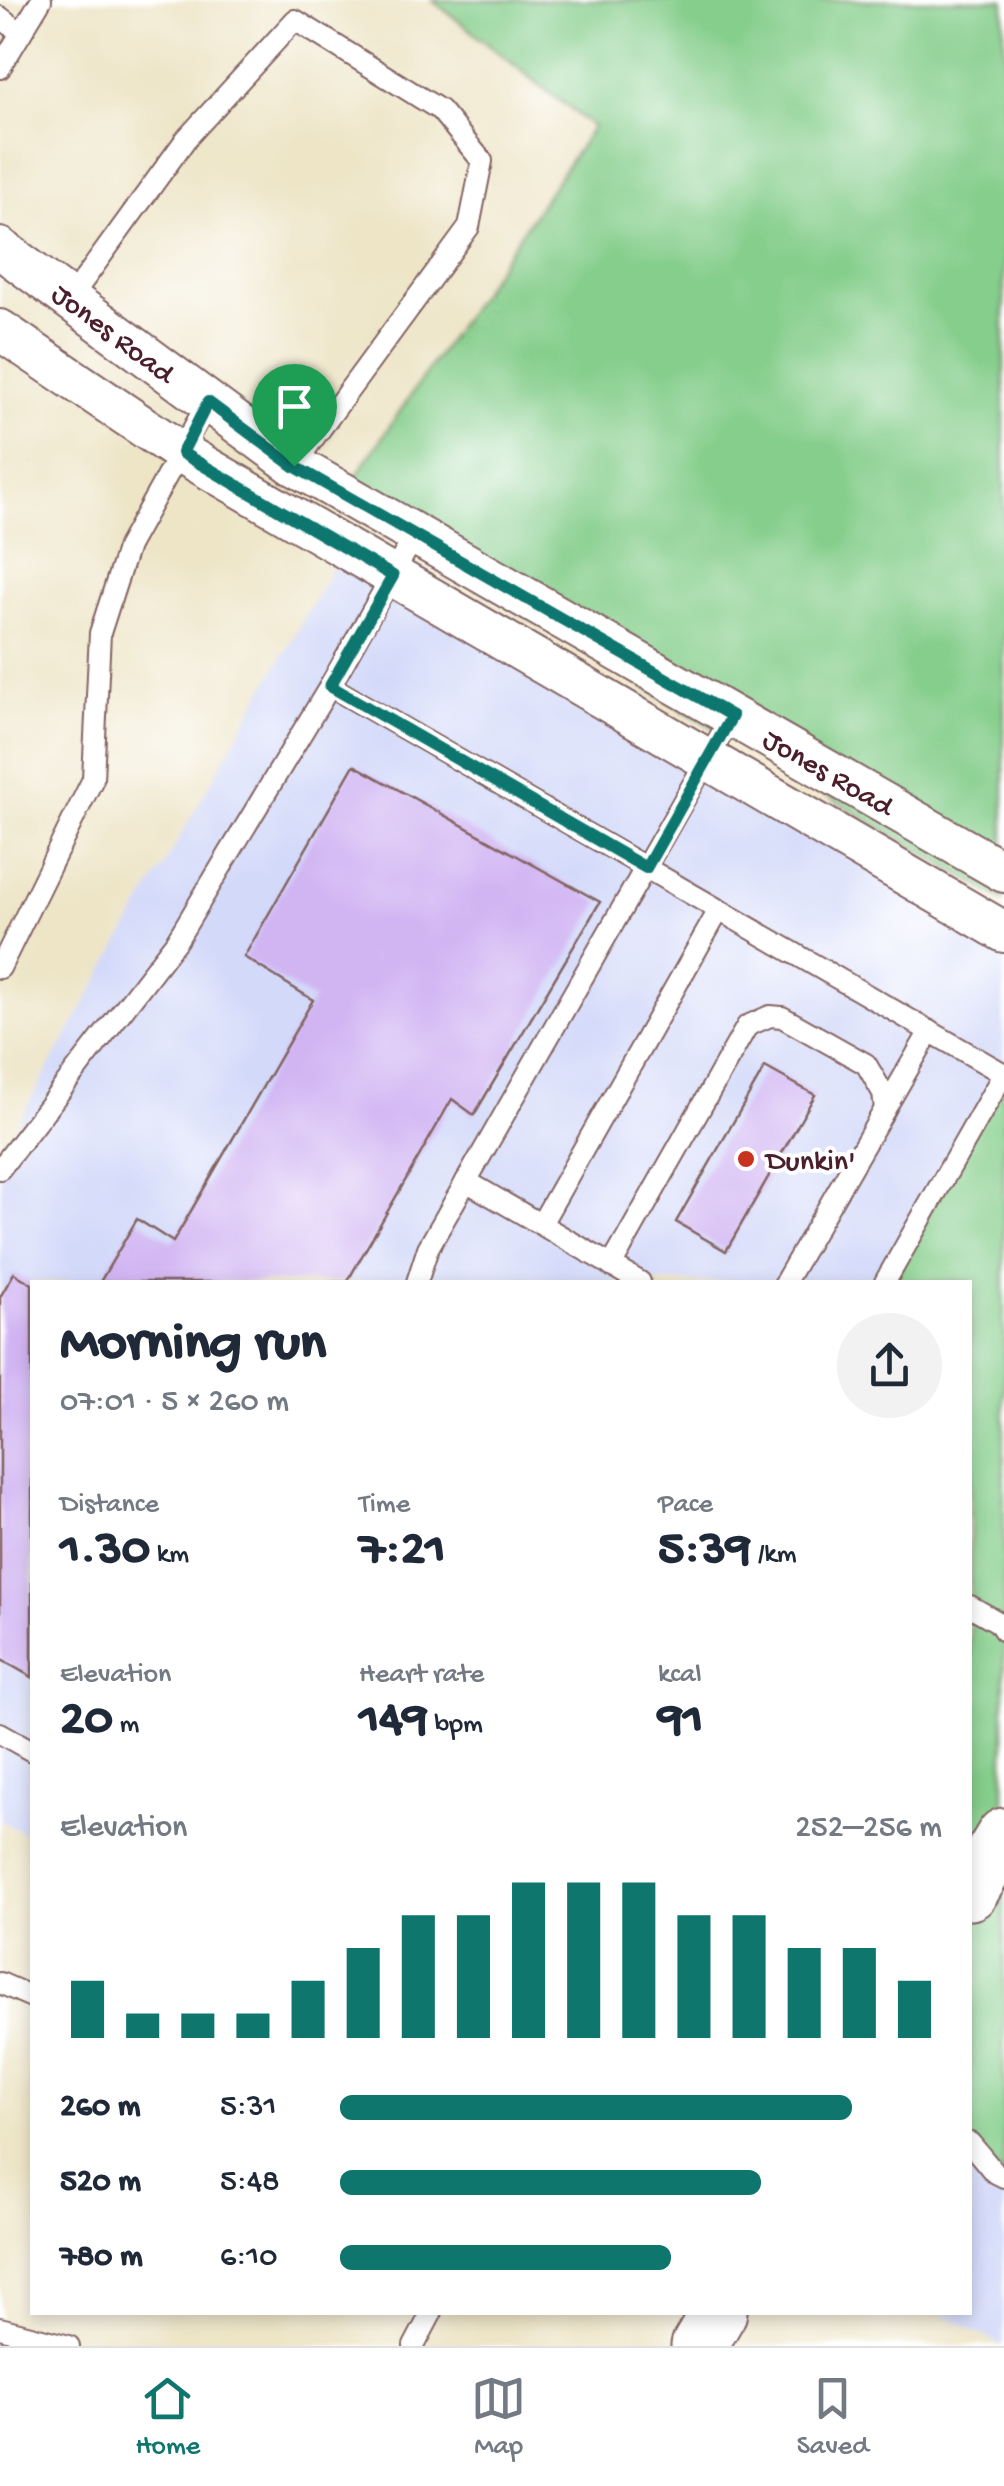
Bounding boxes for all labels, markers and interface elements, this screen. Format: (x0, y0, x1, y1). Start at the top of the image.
street label: Jones Road (43, 278, 182, 395)
pin (252, 364, 337, 467)
icon: arrive (267, 379, 322, 434)
street label: Jones Road (755, 724, 900, 827)
place label: Dunkin' (764, 1146, 856, 1181)
marker: Dunkin' (735, 1148, 757, 1170)
button: share (837, 1313, 942, 1418)
text: Morning run (60, 1314, 326, 1378)
text: 07:01 · 5 × 260 m (60, 1384, 289, 1422)
text: Distance (60, 1489, 159, 1522)
text: Time (359, 1489, 410, 1522)
text: Pace (658, 1489, 713, 1522)
text: 1.30 (60, 1522, 150, 1581)
text: 7:21 (359, 1522, 445, 1581)
text: 5:39 (658, 1522, 751, 1581)
text: km (150, 1539, 189, 1572)
text: /km (751, 1539, 797, 1572)
text: Elevation (60, 1659, 171, 1692)
text: Heart rate (359, 1659, 484, 1692)
text: kcal (658, 1659, 702, 1692)
text: 20 (60, 1692, 113, 1751)
text: 149 (359, 1692, 428, 1751)
text: 91 (658, 1692, 703, 1751)
text: m (113, 1709, 139, 1742)
text: bpm (428, 1709, 483, 1742)
text: Elevation (60, 1810, 187, 1848)
text: 252–256 m (795, 1810, 942, 1848)
text: 260 m (60, 2089, 140, 2127)
text: 5:31 (220, 2089, 276, 2127)
text: 520 m (60, 2164, 141, 2202)
text: 5:48 (220, 2164, 280, 2202)
text: 780 m (60, 2239, 143, 2277)
text: 6:10 (220, 2239, 277, 2277)
tab: Home (135, 2371, 200, 2464)
tab: Map (471, 2371, 526, 2464)
tab: Saved (797, 2371, 869, 2464)

